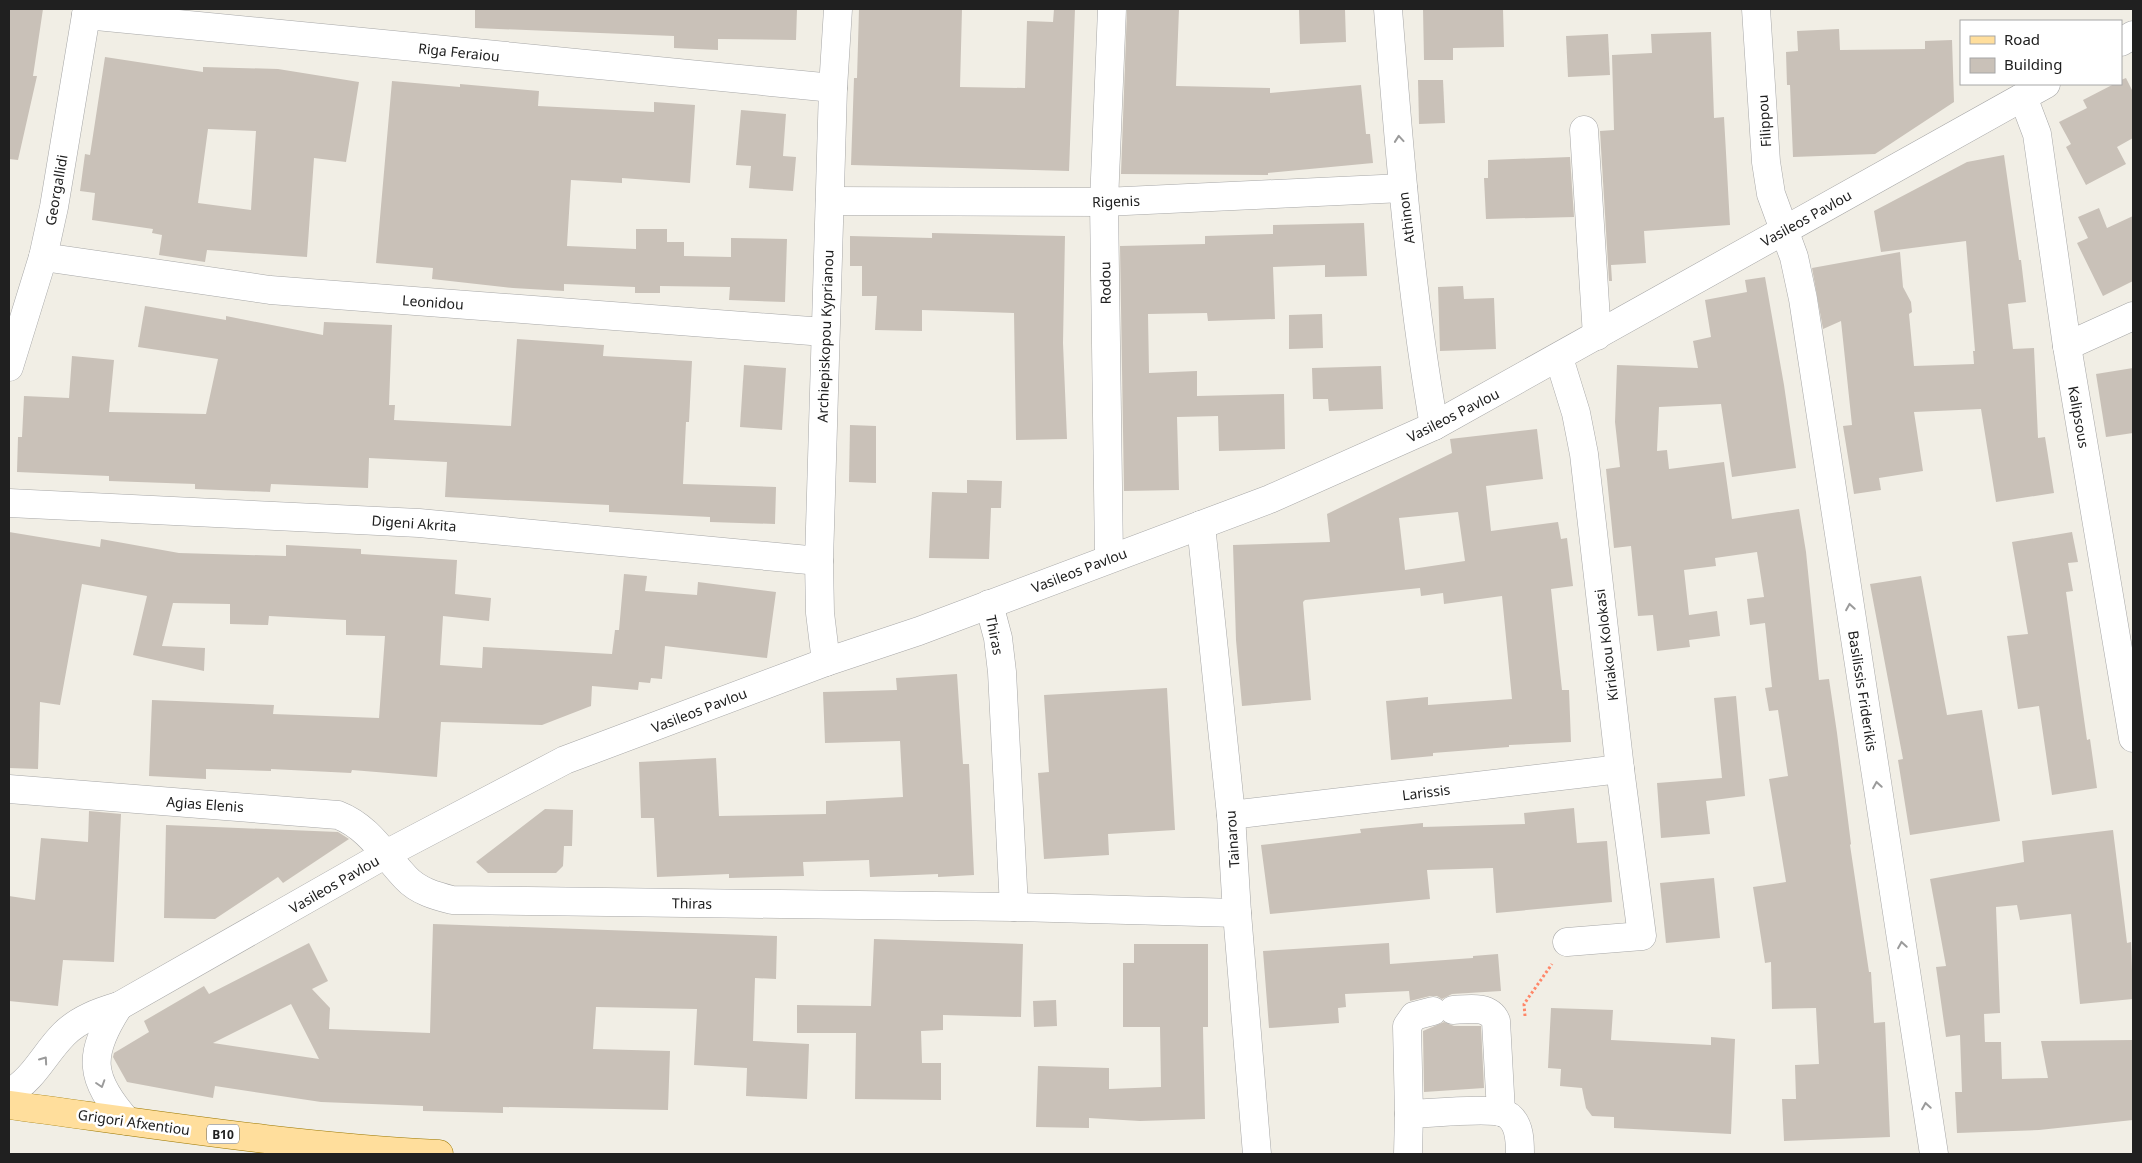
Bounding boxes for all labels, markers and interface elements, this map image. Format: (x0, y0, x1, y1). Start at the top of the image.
legend (1960, 20, 2122, 85)
text: Road (2004, 29, 2040, 49)
street label: Riga Feraiou (417, 38, 501, 66)
text: Building (2004, 54, 2062, 74)
street label: Filippou (1753, 94, 1775, 148)
one-way arrow (1393, 135, 1404, 143)
street label: Georgallidi (40, 153, 72, 227)
street label: Vasileos Pavlou (1757, 185, 1855, 251)
street label: Rigenis (1092, 191, 1141, 211)
street label: Athinon (1393, 191, 1419, 245)
street label: Archiepiskopou Kyprianou (812, 249, 838, 423)
street label: Rodou (1095, 261, 1115, 305)
street label: Leonidou (402, 290, 464, 314)
street label: Vasileos Pavlou (1404, 384, 1502, 446)
street label: Kalipsous (2064, 384, 2094, 450)
street label: Digeni Akrita (371, 511, 457, 535)
street label: Vasileos Pavlou (1029, 543, 1129, 597)
street label: Kiriakou Kolokasi (1590, 588, 1622, 702)
one-way arrow (1845, 603, 1856, 611)
street label: Thiras (982, 613, 1008, 657)
street label: Basilissis Friderikis (1844, 629, 1882, 753)
street label: Vasileos Pavlou (649, 683, 749, 737)
street label: Larissis (1401, 780, 1451, 804)
one-way arrow (1872, 780, 1883, 788)
street label: Agias Elenis (166, 792, 245, 816)
street label: Tainarou (1221, 810, 1243, 868)
street label: Vasileos Pavlou (286, 851, 382, 917)
street label: Thiras (672, 893, 713, 913)
one-way arrow (1897, 941, 1907, 950)
one-way arrow (38, 1056, 47, 1066)
one-way arrow (96, 1079, 106, 1088)
one-way arrow (1922, 1102, 1932, 1110)
street label: Grigori Afxentiou (77, 1105, 191, 1139)
road number: B10 (207, 1124, 239, 1144)

